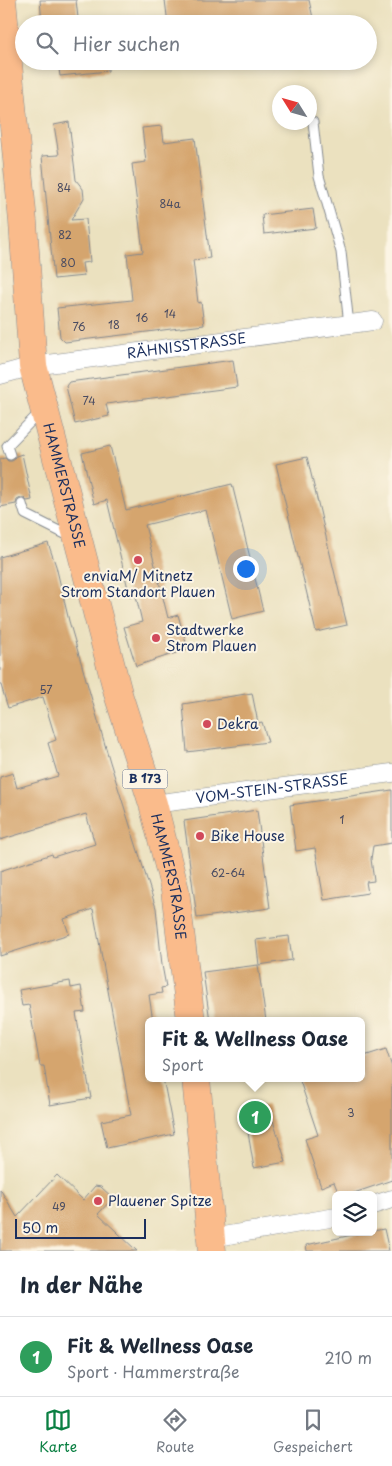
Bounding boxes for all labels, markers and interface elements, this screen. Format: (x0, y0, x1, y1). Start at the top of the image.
search box (15, 15, 377, 70)
icon: search (33, 29, 61, 57)
text: Hier suchen (73, 29, 180, 57)
north arrow (272, 85, 317, 130)
house number: 84 (57, 179, 71, 196)
house number: 84a (160, 195, 181, 212)
house number: 82 (58, 226, 72, 243)
house number: 80 (61, 254, 75, 271)
house number: 14 (164, 305, 176, 322)
house number: 16 (136, 309, 149, 326)
house number: 18 (108, 316, 120, 333)
house number: 76 (72, 318, 86, 335)
street label: RÄHNISSTRASSE (125, 327, 247, 364)
house number: 74 (82, 392, 96, 409)
street label: HAMMERSTRASSE (38, 421, 91, 551)
marker: enviaM/ Mitnetz Strom Standort Plauen (132, 554, 144, 566)
your location (233, 556, 259, 582)
place label: enviaM/ Mitnetz Strom Standort Plauen (61, 565, 215, 602)
place label: Stadtwerke Strom Plauen (166, 619, 257, 656)
marker: Stadtwerke Strom Plauen (150, 632, 162, 644)
house number: 57 (39, 681, 53, 698)
place label: Dekra (217, 713, 259, 734)
marker: Dekra (201, 718, 213, 730)
street label: VOM-STEIN-STRASSE (195, 768, 349, 808)
road number: B 173 (122, 770, 168, 789)
street label: HAMMERSTRASSE (146, 811, 192, 941)
house number: 1 (340, 811, 345, 828)
place label: Bike House (210, 825, 285, 846)
marker: Bike House (194, 830, 206, 842)
house number: 62-64 (211, 864, 245, 881)
popup (145, 1017, 365, 1082)
text: Fit & Wellness Oase (162, 1024, 348, 1052)
text: Sport (162, 1052, 204, 1076)
pin: 1 (239, 1098, 271, 1136)
house number: 3 (347, 1104, 355, 1121)
place label: Plauener Spitze (108, 1190, 212, 1211)
map controls (332, 1191, 377, 1236)
button: layers (332, 1191, 377, 1236)
marker: Plauener Spitze (92, 1195, 104, 1207)
house number: 49 (52, 1198, 66, 1215)
scale bar (15, 1216, 146, 1239)
text: 50 m (22, 1217, 58, 1238)
text: In der Nähe (20, 1268, 142, 1300)
text: Fit & Wellness Oase (67, 1331, 253, 1359)
text: 1 (32, 1345, 40, 1369)
text: 210 m (324, 1345, 372, 1369)
text: Sport · Hammerstraße (67, 1359, 239, 1383)
tab: Karte (39, 1406, 77, 1457)
tab: Route (156, 1406, 194, 1457)
tab: Gespeichert (273, 1406, 353, 1457)

